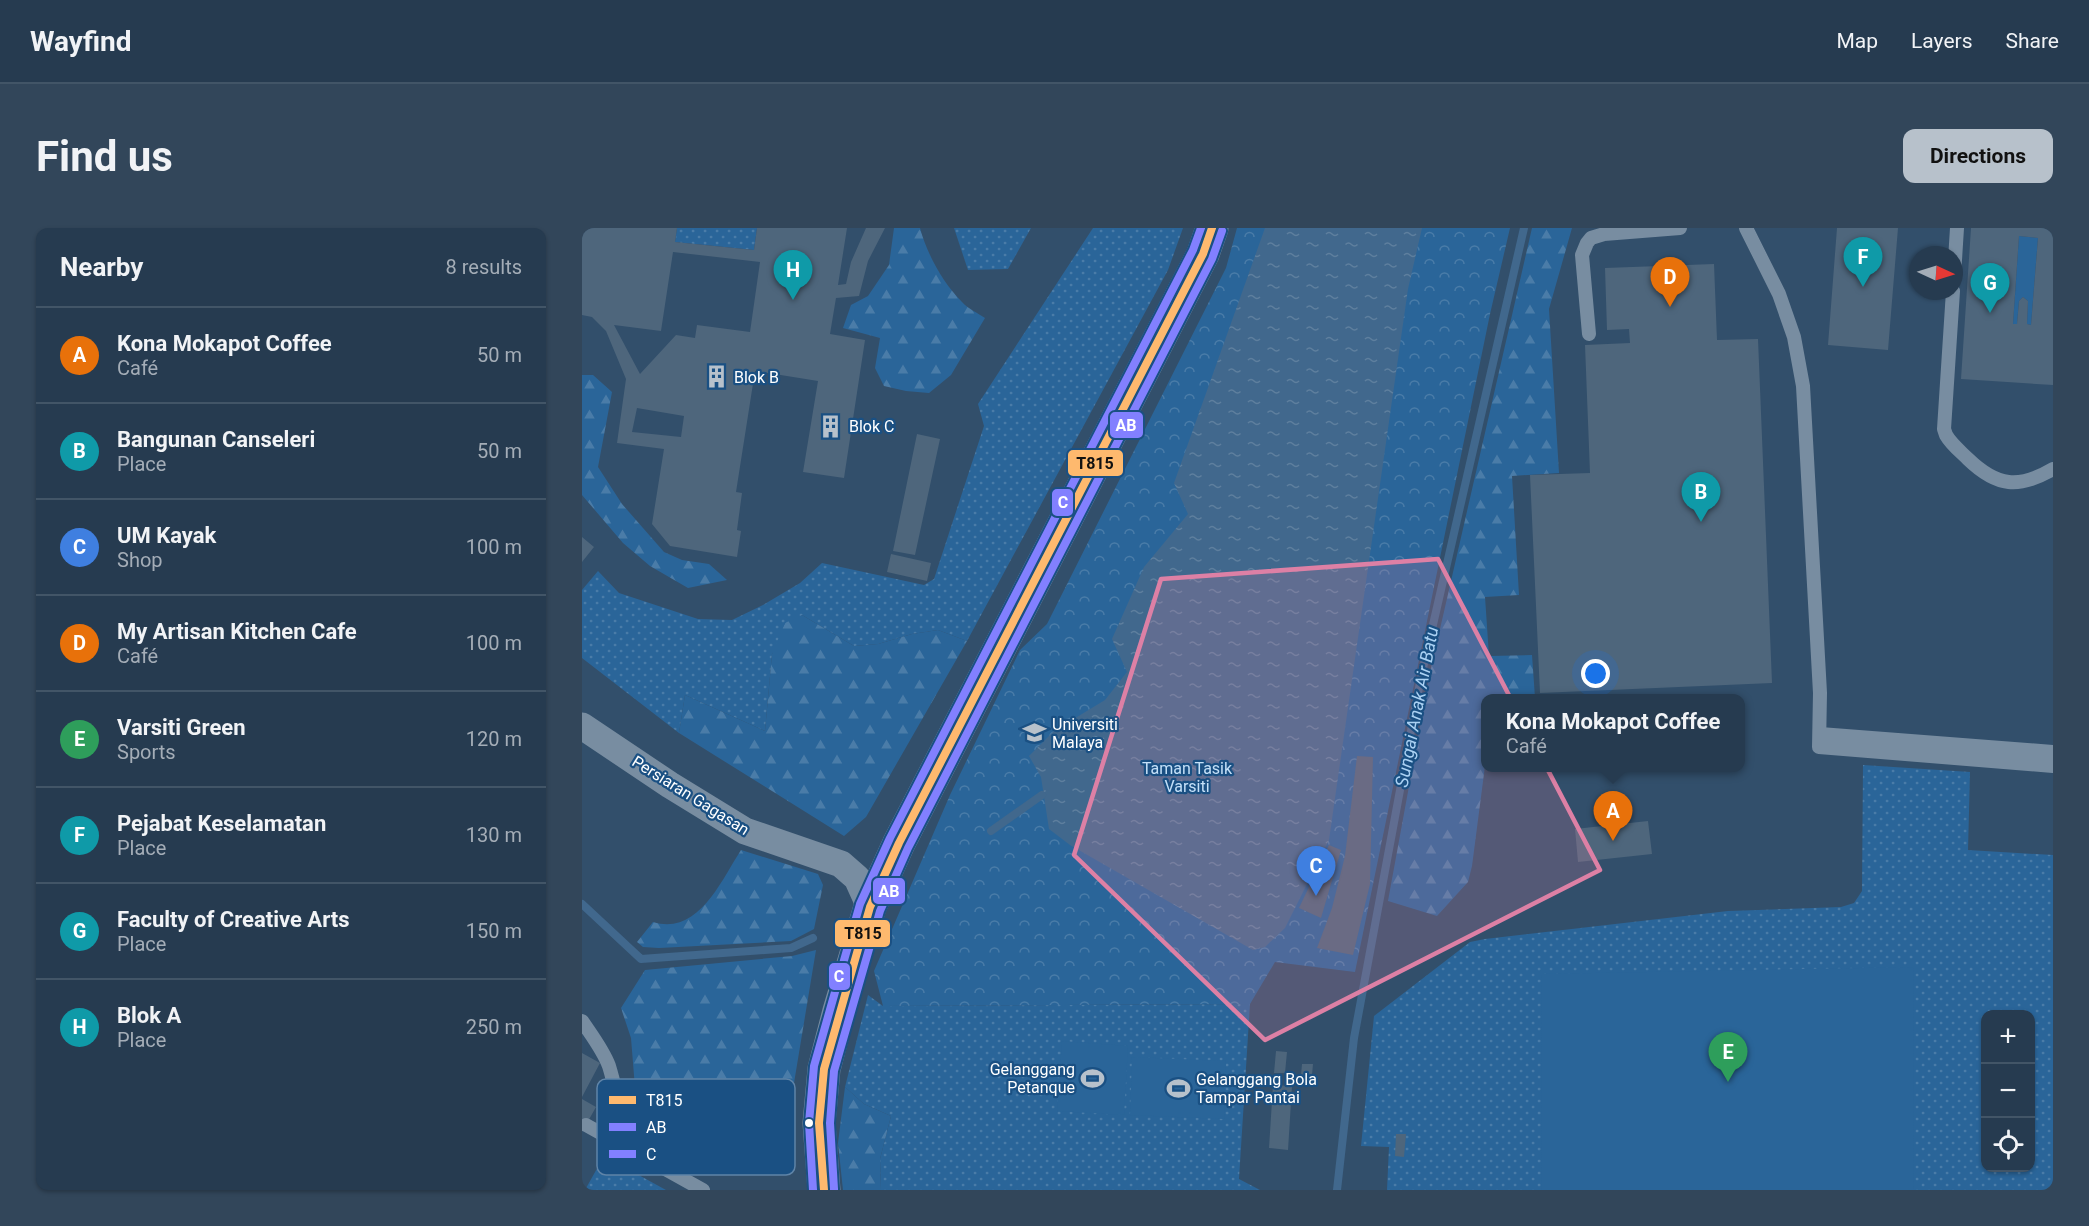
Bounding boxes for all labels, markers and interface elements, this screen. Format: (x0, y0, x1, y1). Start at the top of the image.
text: Wayfind (30, 25, 131, 58)
text: Map (1836, 29, 1878, 53)
text: Layers (1911, 29, 1972, 53)
text: Share (2005, 29, 2059, 53)
button: Directions (1903, 129, 2053, 183)
text: Find us (36, 132, 173, 181)
pin: F (1844, 238, 1882, 287)
north arrow (1909, 246, 1963, 300)
pin: H (774, 250, 812, 300)
text: Nearby (60, 252, 143, 282)
text: 8 results (446, 255, 522, 279)
pin: D (1650, 257, 1690, 307)
pin: G (1970, 264, 2010, 313)
text: Kona Mokapot Coffee (117, 331, 332, 356)
text: A (73, 343, 86, 367)
text: 50 m (477, 343, 522, 367)
text: Café (117, 356, 158, 380)
building icon: Blok B (703, 364, 729, 390)
place label: Blok B (734, 368, 779, 387)
line badge: AB (1109, 411, 1144, 439)
building icon: Blok C (818, 413, 844, 439)
text: AB (1116, 416, 1136, 435)
place label: Blok C (849, 417, 894, 436)
text: Bangunan Canseleri (117, 427, 315, 452)
text: B (73, 439, 86, 463)
text: 50 m (477, 439, 522, 463)
line badge: T815 (1067, 449, 1124, 477)
text: Place (117, 452, 166, 476)
text: T815 (1076, 454, 1114, 473)
pin: B (1682, 472, 1720, 522)
line badge: C (1051, 488, 1074, 517)
text: C (1058, 493, 1068, 512)
text: UM Kayak (117, 523, 216, 548)
text: C (73, 535, 86, 559)
text: 100 m (466, 535, 522, 559)
text: Shop (117, 548, 163, 572)
text: My Artisan Kitchen Cafe (117, 619, 357, 644)
water label: Sungai Anak Air Batu (1391, 624, 1442, 789)
text: D (73, 631, 86, 655)
text: 100 m (466, 631, 522, 655)
text: Café (117, 644, 158, 668)
your location (1581, 659, 1610, 688)
popup (1481, 694, 1745, 772)
text: Kona Mokapot Coffee (1506, 709, 1720, 734)
text: Varsiti Green (117, 715, 246, 740)
place label: Universiti Malaya (1052, 715, 1118, 752)
school or university icon: Universiti Malaya (1021, 720, 1047, 746)
text: E (74, 727, 85, 751)
text: 120 m (466, 727, 522, 751)
text: Café (1506, 734, 1547, 758)
text: Sports (117, 740, 176, 764)
street label: Persiaran Gagasan (629, 752, 753, 839)
park label: Taman Tasik Varsiti (1142, 759, 1233, 796)
pin: A (1594, 792, 1632, 841)
text: Pejabat Keselamatan (117, 811, 326, 836)
text: F (74, 823, 85, 847)
text: 130 m (466, 823, 522, 847)
text: Place (117, 836, 166, 860)
pin: C (1296, 846, 1336, 896)
line badge: AB (872, 877, 906, 905)
text: AB (879, 882, 899, 901)
text: Faculty of Creative Arts (117, 907, 349, 932)
text: G (73, 919, 86, 943)
text: 150 m (466, 919, 522, 943)
line badge: T815 (834, 919, 891, 948)
text: T815 (844, 924, 882, 943)
text: Place (117, 932, 166, 956)
line badge: C (828, 962, 851, 991)
text: C (834, 967, 844, 986)
text: Blok A (117, 1003, 181, 1028)
map controls (1981, 1010, 2035, 1172)
button: + (1981, 1010, 2035, 1064)
text: H (72, 1015, 87, 1039)
text: 250 m (466, 1015, 522, 1039)
text: Place (117, 1028, 166, 1052)
pin: E (1708, 1032, 1748, 1082)
place label: Gelanggang Petanque (990, 1060, 1075, 1097)
button: − (1981, 1064, 2035, 1118)
sports icon: Gelanggang Petanque (1080, 1065, 1106, 1091)
place label: Gelanggang Bola Tampar Pantai (1196, 1070, 1317, 1107)
sports icon: Gelanggang Bola Tampar Pantai (1165, 1075, 1191, 1101)
legend (597, 1079, 795, 1175)
text: T815 (646, 1091, 683, 1110)
unlabelled marker (803, 1117, 815, 1129)
text: AB (646, 1118, 666, 1137)
button: locate (1981, 1118, 2035, 1172)
text: C (646, 1145, 656, 1164)

